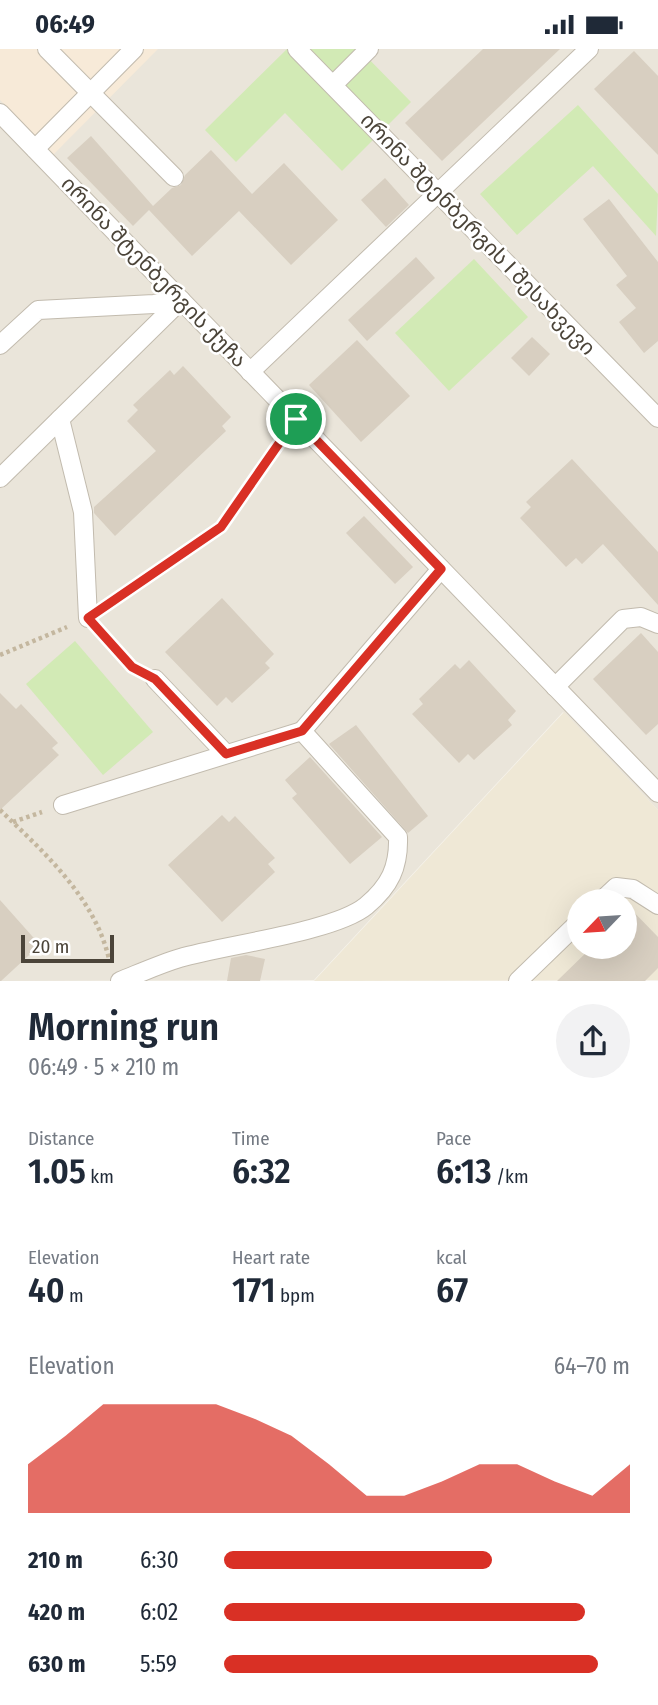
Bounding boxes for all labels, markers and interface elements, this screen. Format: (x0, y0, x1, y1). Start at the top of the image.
text: 06:49 (35, 9, 95, 40)
street label: ირინა შტენბერგის I შესახვევი (355, 107, 601, 361)
street label: ირინა შტენბერგის ქუჩა (56, 171, 252, 373)
pin (266, 389, 326, 449)
icon: arrive (277, 400, 315, 438)
north arrow (567, 889, 637, 959)
map controls (567, 889, 637, 959)
scale bar (21, 932, 114, 963)
text: 20 m (32, 935, 69, 958)
text: Morning run (28, 1004, 219, 1050)
button: share (556, 1004, 630, 1078)
text: 06:49 · 5 × 210 m (28, 1053, 179, 1081)
text: Distance (28, 1127, 95, 1150)
text: Time (232, 1127, 270, 1150)
text: Pace (436, 1127, 471, 1150)
text: 1.05 (28, 1150, 86, 1192)
text: 6:32 (232, 1150, 291, 1192)
text: 6:13 (436, 1150, 492, 1192)
text: km (86, 1165, 114, 1188)
text: /km (492, 1165, 529, 1188)
text: Elevation (28, 1246, 100, 1269)
text: Heart rate (232, 1246, 310, 1269)
text: kcal (436, 1246, 467, 1269)
text: 40 (28, 1269, 65, 1311)
text: 171 (232, 1269, 276, 1311)
text: 67 (436, 1269, 468, 1311)
text: m (65, 1284, 84, 1307)
text: bpm (276, 1284, 315, 1307)
text: Elevation (28, 1352, 115, 1380)
text: 64–70 m (554, 1352, 630, 1380)
text: 210 m (28, 1546, 83, 1574)
text: 6:30 (140, 1546, 179, 1574)
text: 420 m (28, 1598, 85, 1626)
text: 6:02 (140, 1598, 178, 1626)
text: 630 m (28, 1650, 86, 1678)
text: 5:59 (140, 1650, 177, 1678)

